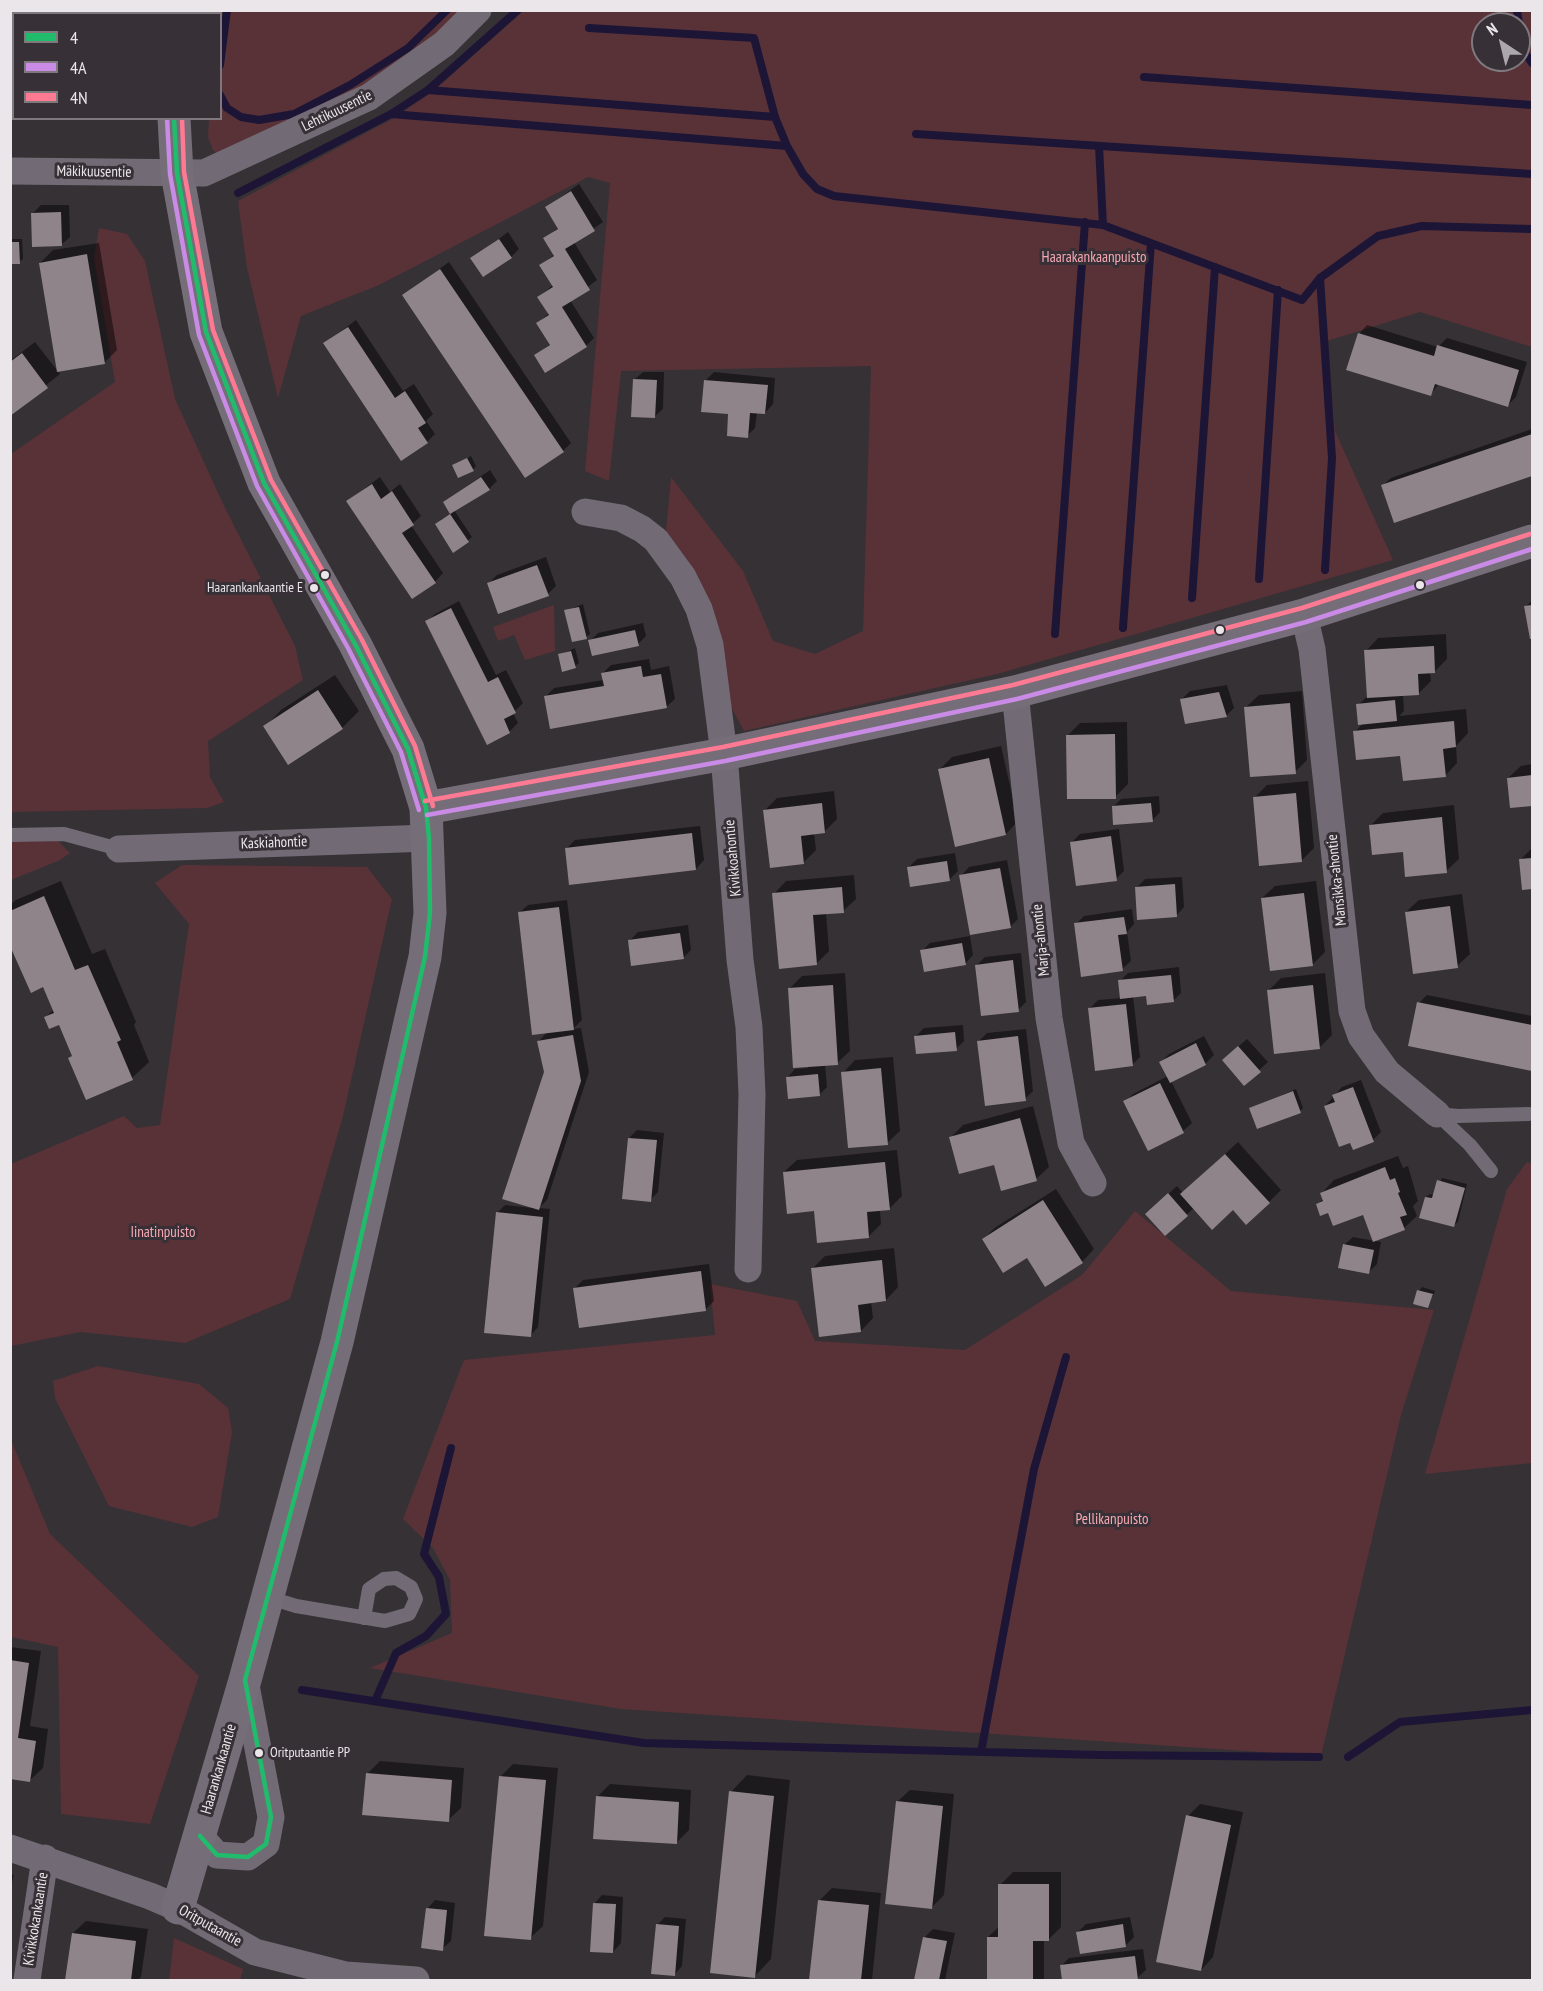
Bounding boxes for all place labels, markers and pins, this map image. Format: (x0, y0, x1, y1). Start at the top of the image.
unlabelled marker (319, 569, 331, 581)
unlabelled marker (1414, 579, 1426, 591)
place label: Haarankankaantie E (207, 580, 303, 596)
marker: Haarankankaantie E (308, 582, 320, 594)
unlabelled marker (1214, 624, 1226, 636)
place label: Oritputaantie PP (270, 1745, 350, 1761)
marker: Oritputaantie PP (253, 1747, 265, 1759)

